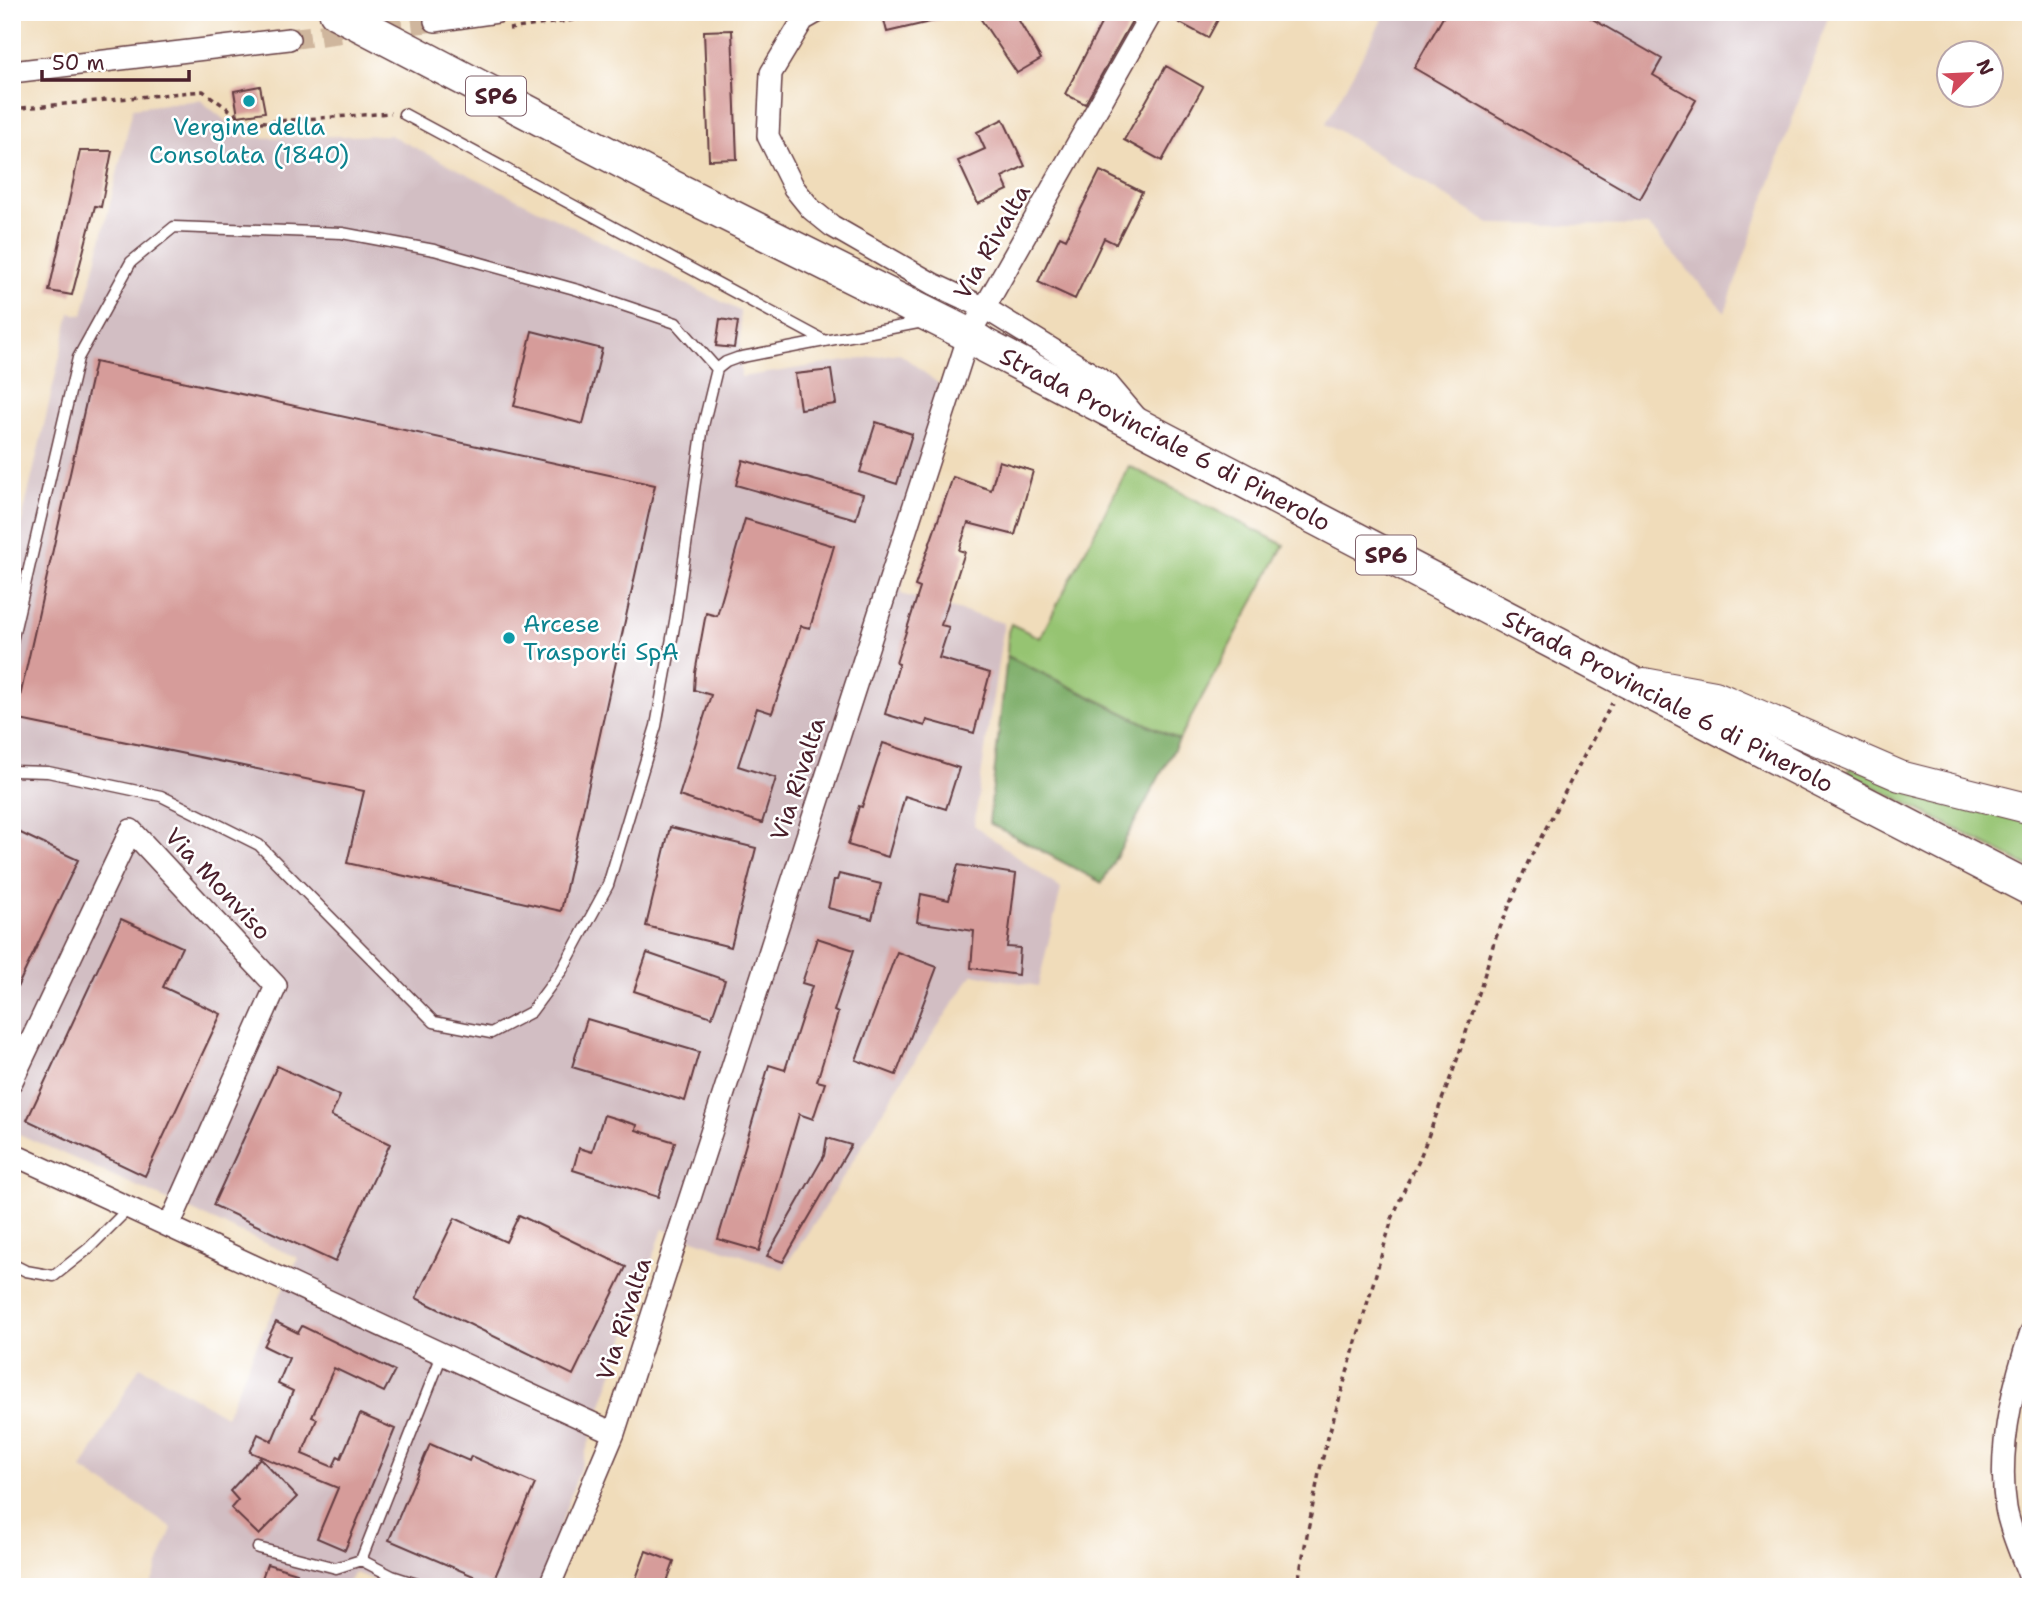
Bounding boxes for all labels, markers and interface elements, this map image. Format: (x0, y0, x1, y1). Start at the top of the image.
scale bar (42, 38, 189, 82)
north arrow (1934, 38, 2004, 108)
text: 50 m (52, 49, 105, 77)
text: N (1971, 55, 2000, 79)
road number: SP6 (466, 76, 526, 116)
marker: Vergine della Consolata (1840) (241, 93, 257, 109)
place label: Vergine della Consolata (1840) (149, 111, 349, 171)
street label: Via Rivalta (946, 179, 1038, 305)
street label: Strada Provinciale 6 di Pinerolo (994, 340, 1336, 539)
road number: SP6 (1356, 536, 1416, 575)
street label: Strada Provinciale 6 di Pinerolo (1497, 602, 1839, 800)
place label: Arcese Trasporti SpA (523, 608, 679, 668)
marker: Arcese Trasporti SpA (501, 630, 517, 646)
street label: Via Rivalta (763, 713, 833, 845)
street label: Via Monviso (158, 821, 278, 947)
street label: Via Rivalta (589, 1253, 659, 1385)

